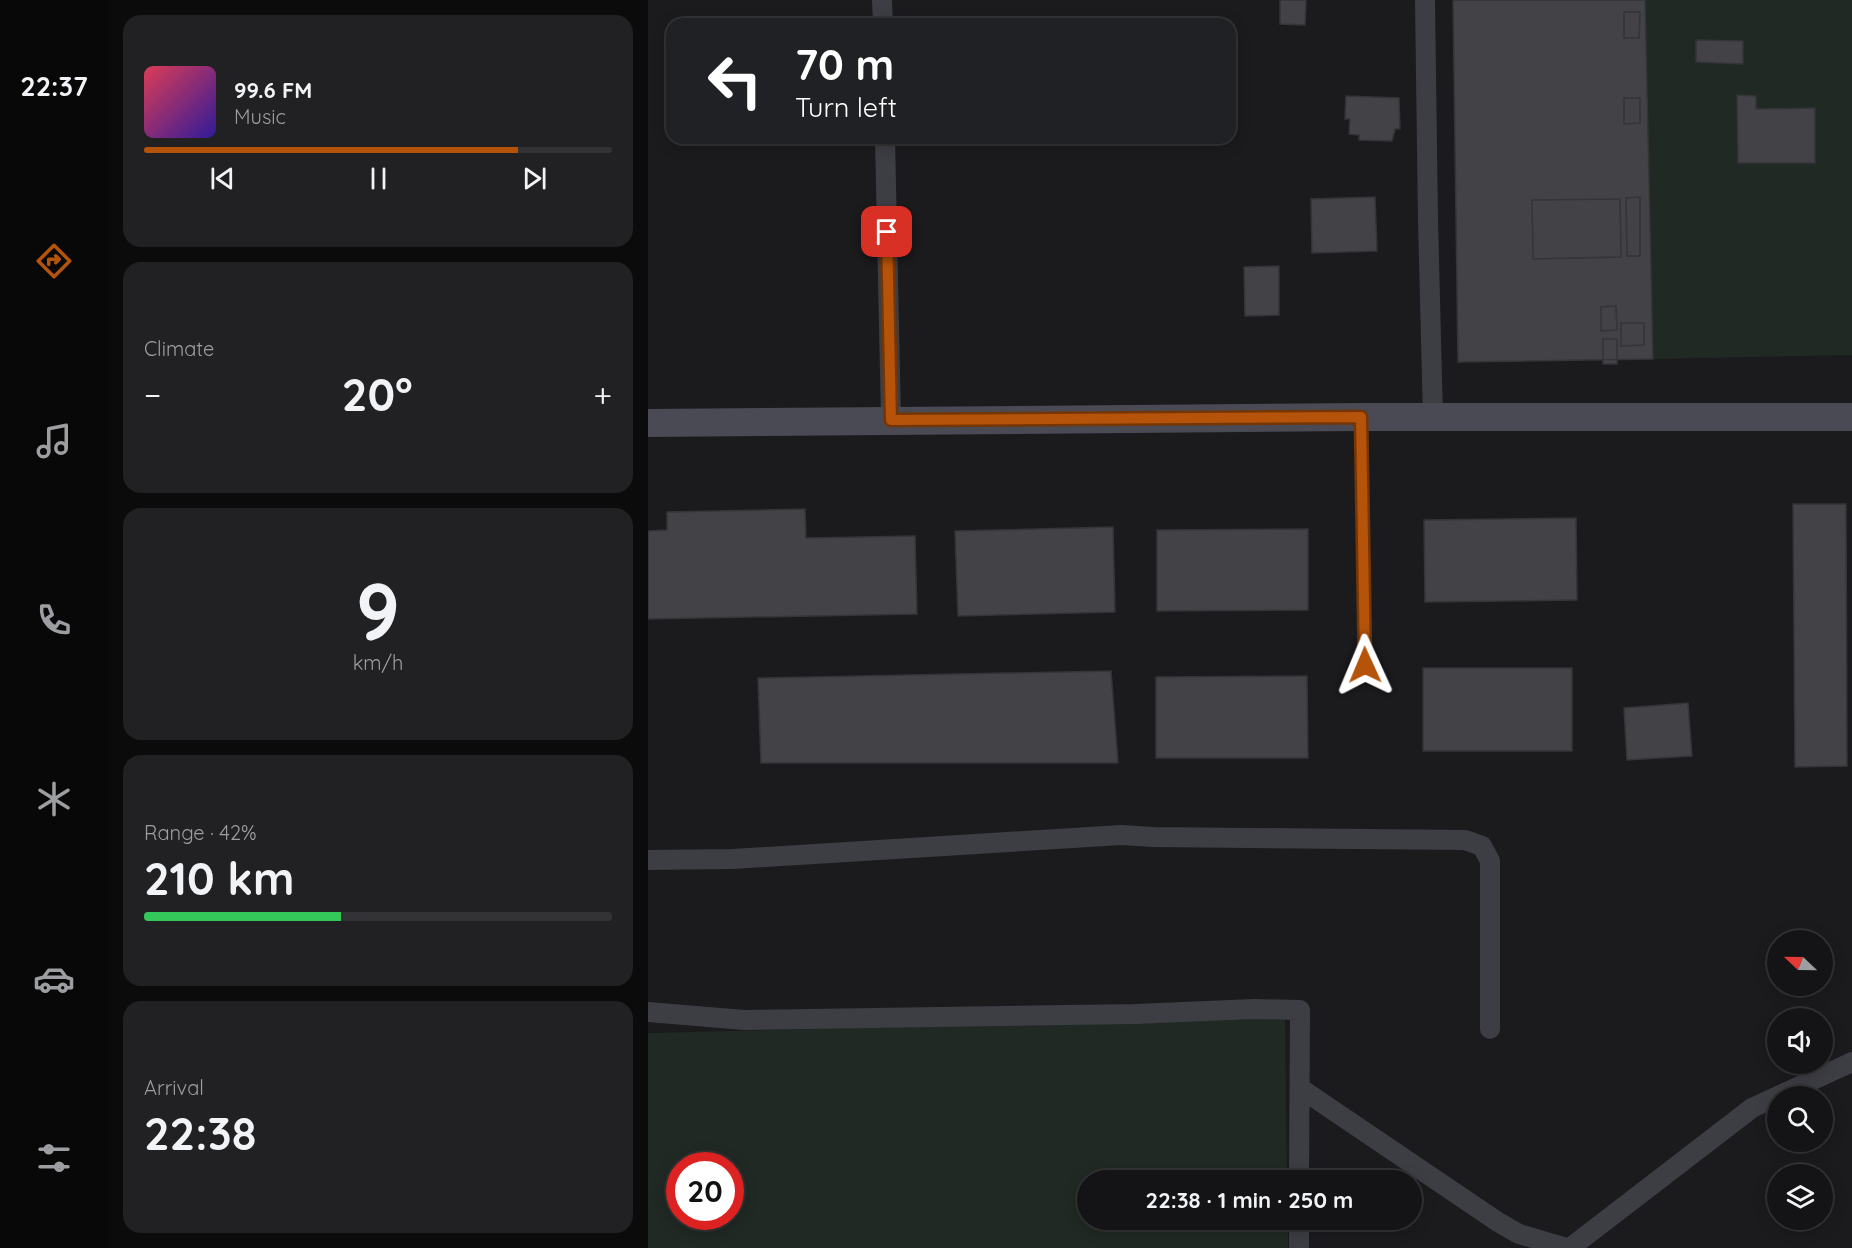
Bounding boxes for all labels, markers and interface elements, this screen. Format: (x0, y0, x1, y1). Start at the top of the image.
text: 70 m (795, 38, 894, 91)
icon: left (696, 42, 774, 120)
text: 22:37 (20, 69, 88, 103)
text: 99.6 FM (234, 76, 312, 104)
text: Turn left (795, 90, 897, 124)
text: Music (234, 104, 286, 129)
icon: previous (206, 162, 239, 195)
icon: pause (362, 162, 395, 195)
icon: next (518, 162, 551, 195)
pin (861, 206, 912, 257)
icon: arrive (870, 215, 903, 248)
icon: directions (33, 240, 75, 282)
text: Climate (144, 336, 214, 361)
text: 20° (342, 366, 413, 422)
text: − (144, 374, 161, 415)
text: + (593, 374, 612, 415)
icon: music (33, 420, 75, 462)
text: 9 (356, 562, 400, 660)
icon: phone (33, 599, 75, 641)
position arrow (1333, 633, 1397, 697)
text: km/h (353, 650, 403, 675)
icon: climate (33, 778, 75, 820)
text: Range · 42% (144, 820, 257, 845)
text: 210 km (144, 850, 294, 906)
north arrow (1767, 930, 1833, 996)
map controls (1767, 930, 1833, 1230)
icon: car (33, 958, 75, 1000)
button: sound (1767, 1008, 1833, 1074)
text: Arrival (144, 1075, 204, 1100)
button: search (1767, 1086, 1833, 1152)
text: 22:38 (144, 1105, 256, 1161)
icon: filters (33, 1137, 75, 1179)
speed limit sign: 20 (666, 1152, 744, 1230)
button: layers (1767, 1164, 1833, 1230)
text: 22:38 · 1 min · 250 m (1146, 1186, 1353, 1214)

